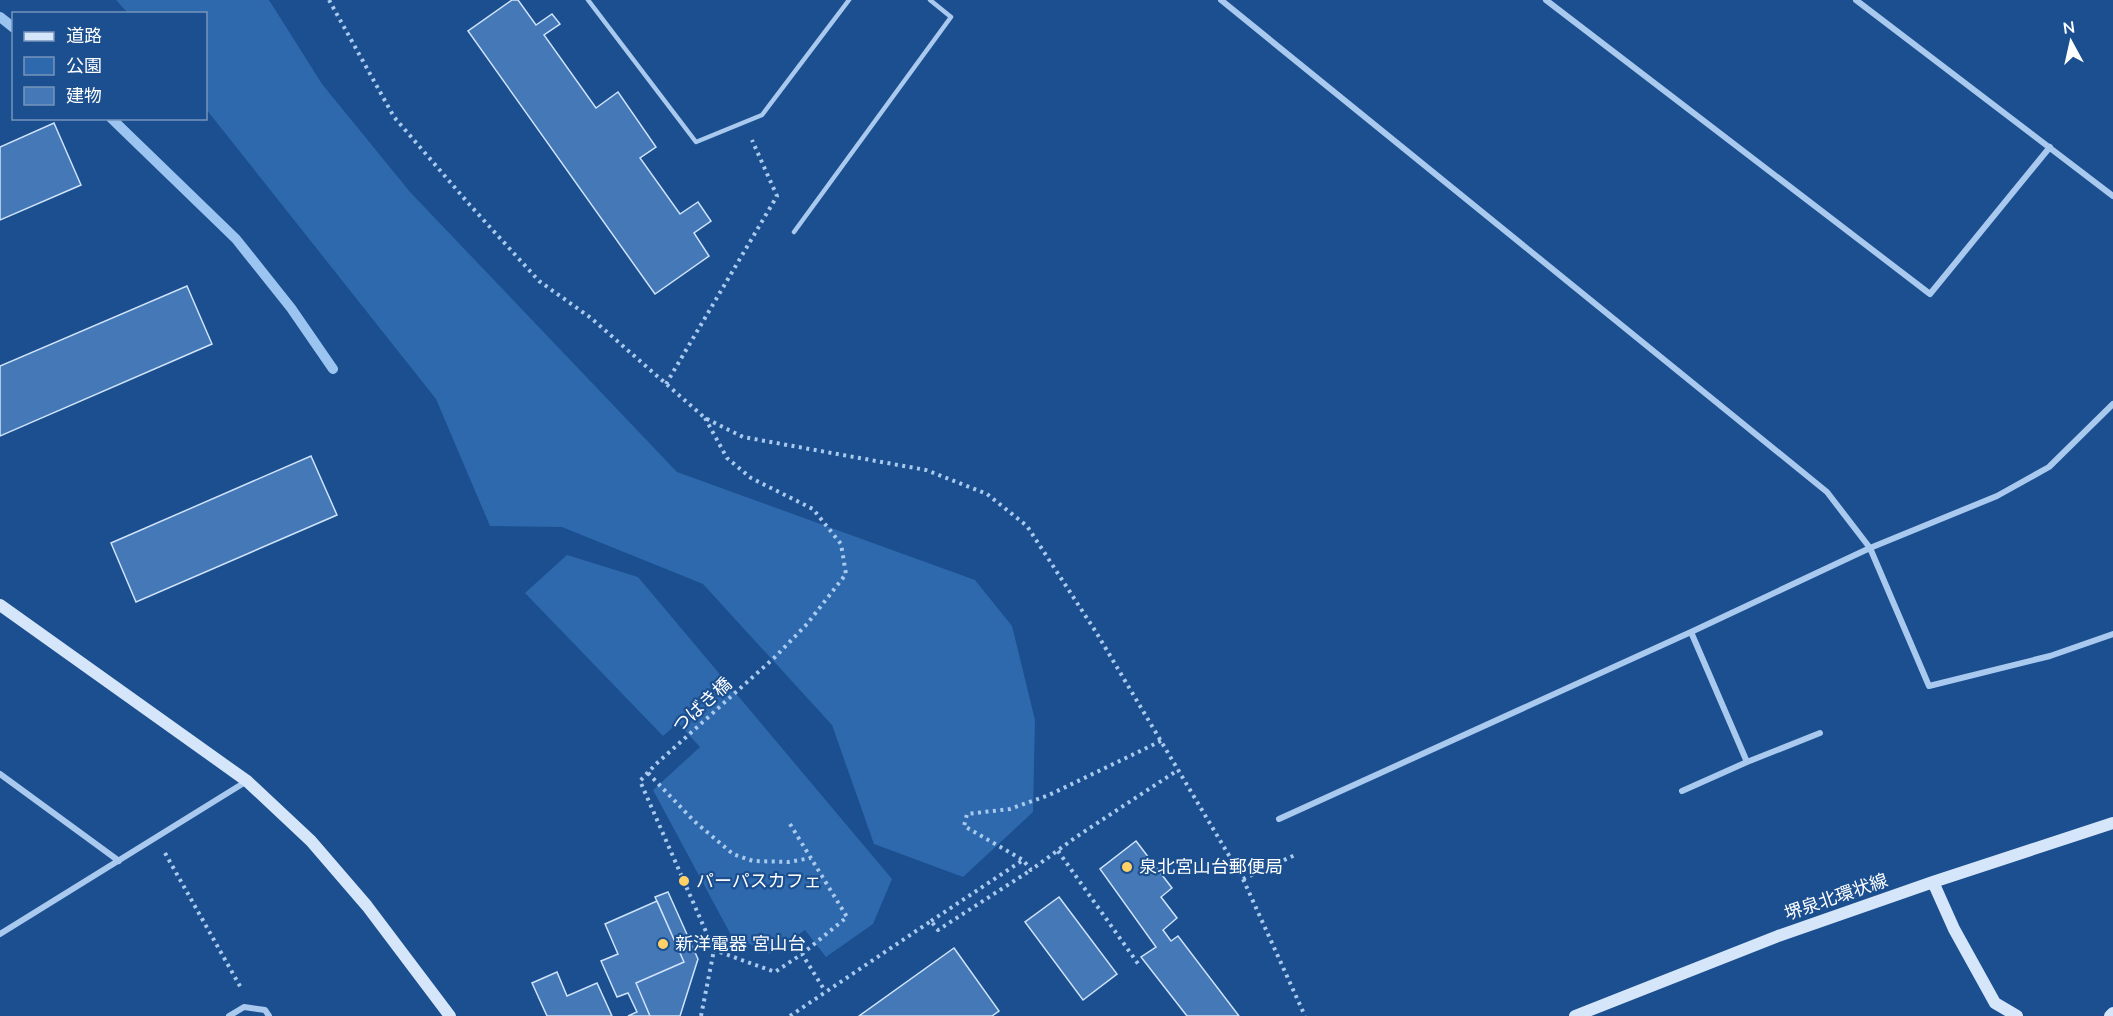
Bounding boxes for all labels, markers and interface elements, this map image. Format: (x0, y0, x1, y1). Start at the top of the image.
legend (12, 12, 207, 120)
north arrow (2041, 12, 2101, 72)
text: N (2062, 16, 2077, 40)
text: 道路 (66, 24, 102, 48)
text: 公園 (66, 54, 102, 78)
text: 建物 (66, 84, 102, 108)
street label: つばき橋 (667, 672, 737, 738)
place label: 泉北宮山台郵便局 (1139, 855, 1283, 879)
marker: 泉北宮山台郵便局 (1120, 860, 1134, 874)
street label: 堺泉北環状線 (1781, 868, 1891, 926)
place label: パーパスカフェ (696, 869, 822, 893)
marker: パーパスカフェ (677, 874, 691, 888)
place label: 新洋電器 宮山台 (675, 932, 806, 956)
marker: 新洋電器 宮山台 (656, 937, 670, 951)

